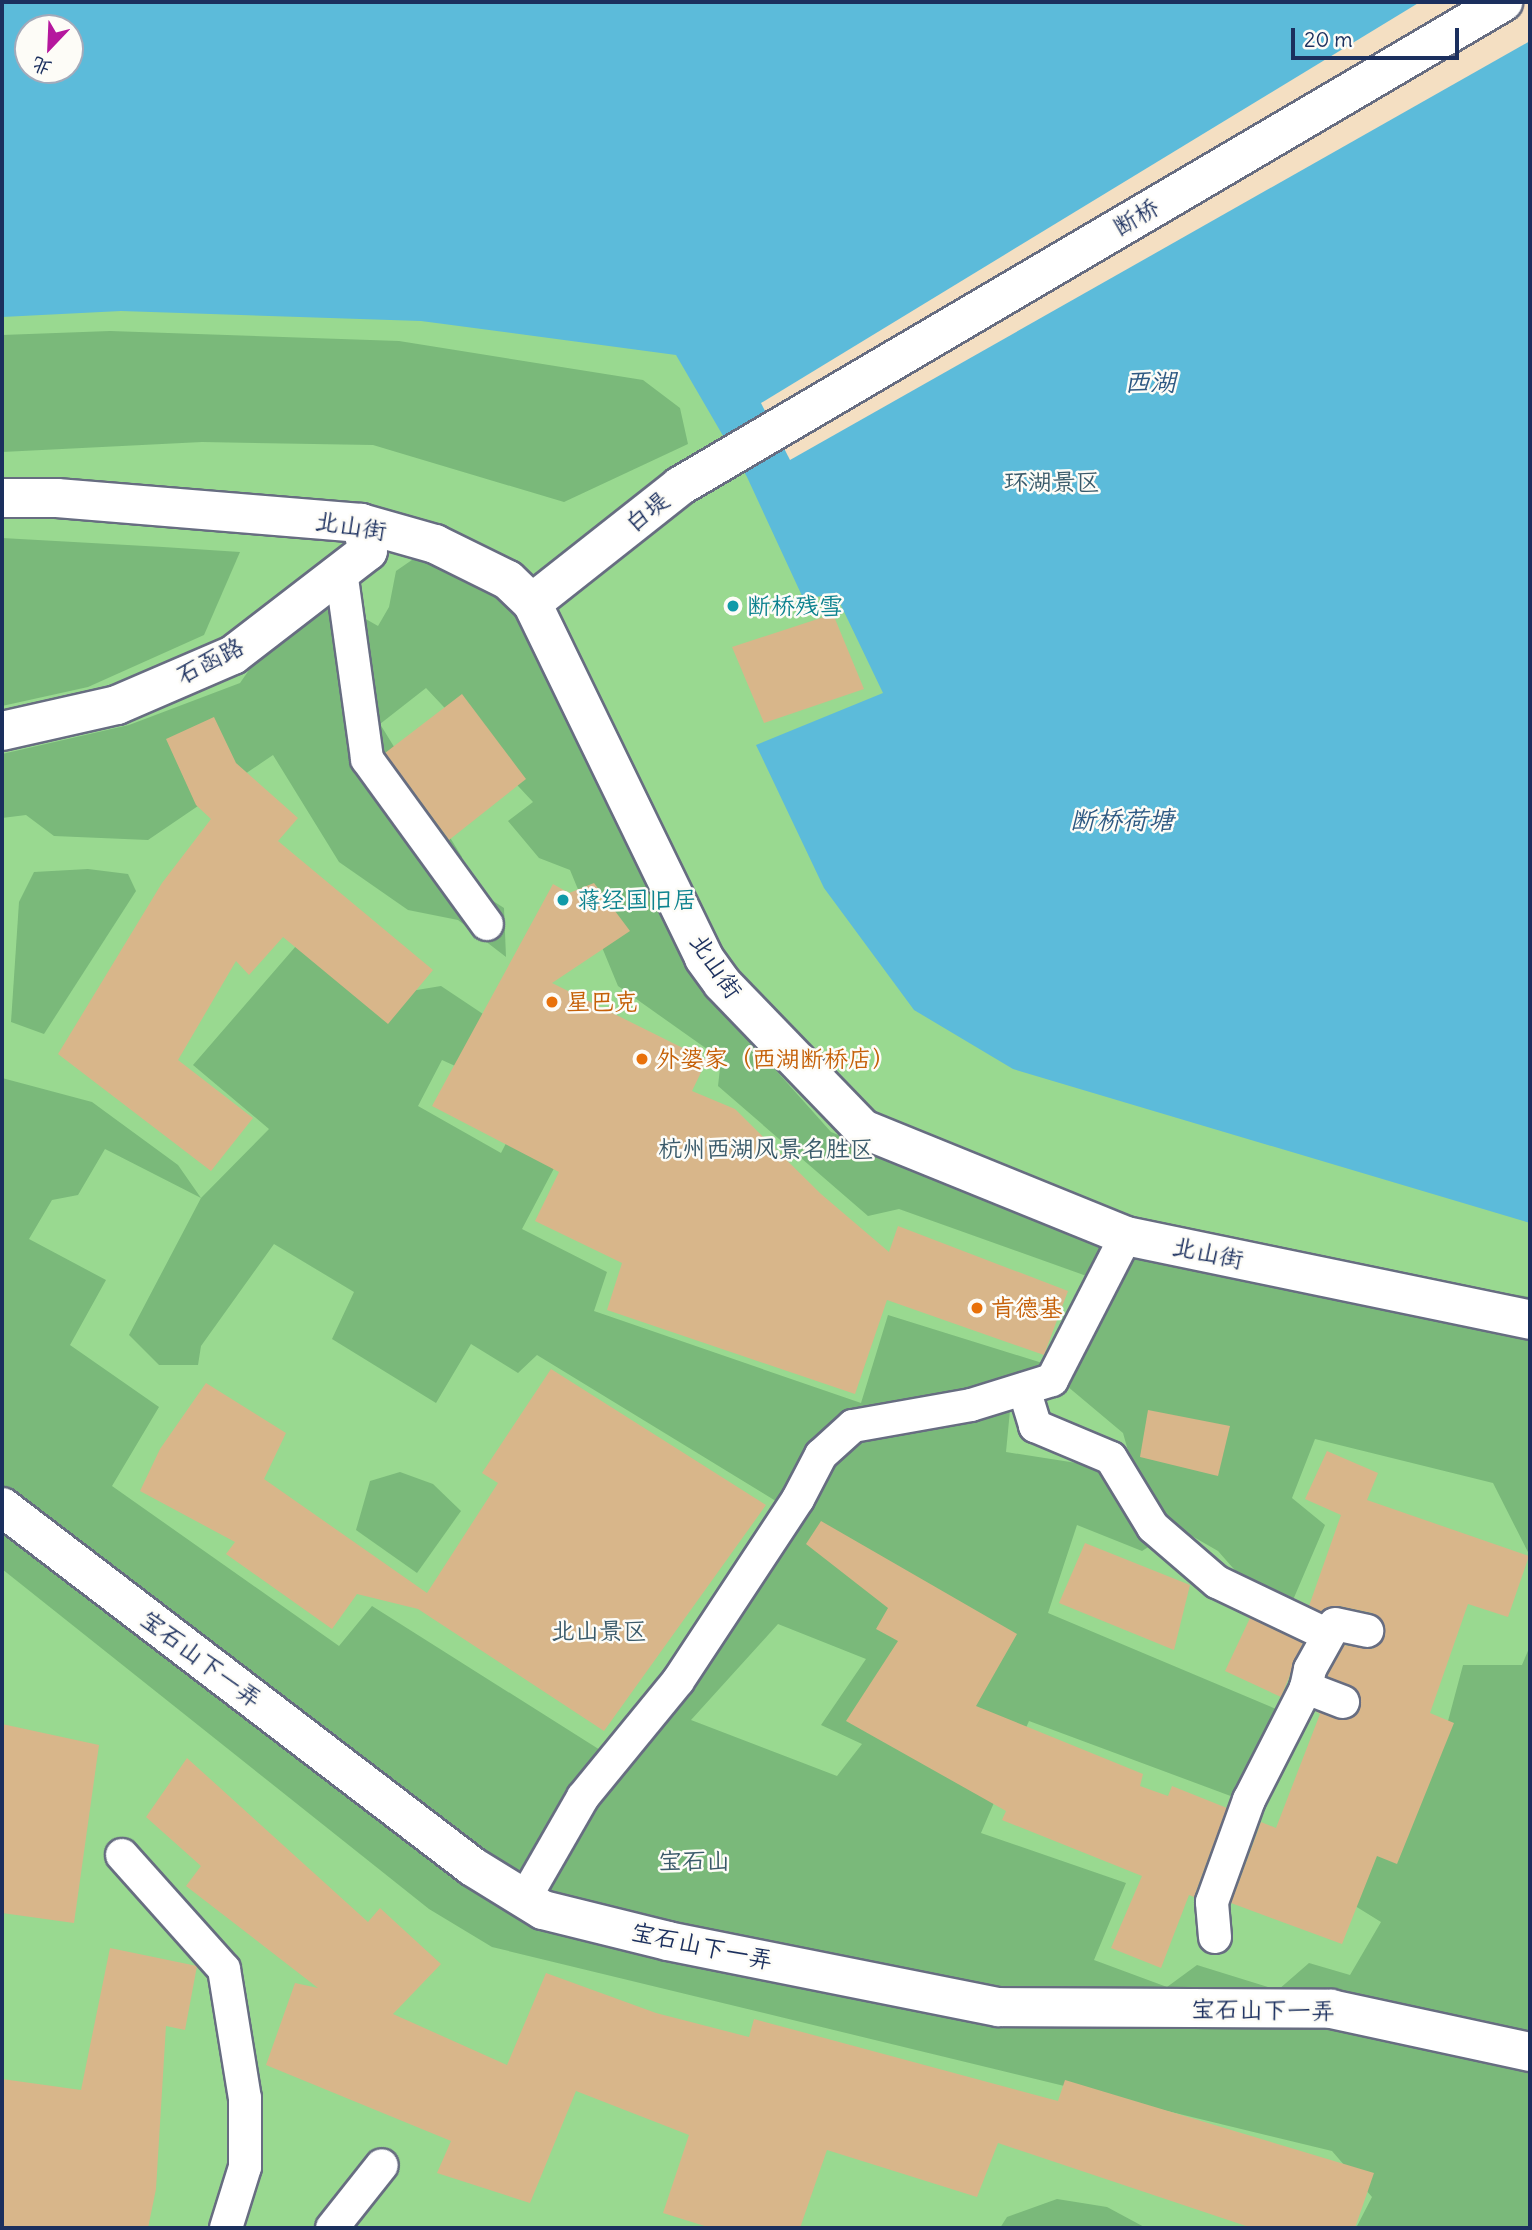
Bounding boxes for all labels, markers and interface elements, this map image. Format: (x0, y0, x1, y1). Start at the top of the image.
north arrow (14, 14, 84, 84)
scale bar (1294, 14, 1462, 58)
text: 20 m (1304, 26, 1353, 53)
text: 北 (28, 52, 55, 81)
street label: 断桥 (1108, 193, 1164, 241)
water label: 西湖 (1124, 366, 1176, 398)
park label: 环湖景区 (1004, 468, 1100, 496)
street label: 白堤 (619, 486, 675, 538)
street label: 北山街 (313, 506, 389, 546)
place label: 断桥残雪 (747, 592, 843, 620)
marker: 断桥残雪 (725, 598, 741, 614)
street label: 石函路 (171, 632, 249, 690)
water label: 断桥荷塘 (1070, 804, 1174, 836)
place label: 蒋经国旧居 (577, 886, 697, 914)
marker: 蒋经国旧居 (555, 892, 571, 908)
street label: 北山街 (684, 928, 748, 1004)
place label: 星巴克 (566, 988, 638, 1016)
marker: 星巴克 (544, 994, 560, 1010)
place label: 外婆家（西湖断桥店） (656, 1045, 896, 1073)
marker: 外婆家（西湖断桥店） (634, 1051, 650, 1067)
park label: 杭州西湖风景名胜区 (658, 1135, 874, 1163)
street label: 北山街 (1170, 1231, 1246, 1275)
place label: 肯德基 (991, 1294, 1063, 1322)
marker: 肯德基 (969, 1300, 985, 1316)
street label: 宝石山下一弄 (135, 1604, 267, 1714)
park label: 北山景区 (551, 1617, 647, 1645)
park label: 宝石山 (658, 1847, 730, 1875)
street label: 宝石山下一弄 (629, 1917, 775, 1975)
street label: 宝石山下一弄 (1191, 1994, 1335, 2026)

